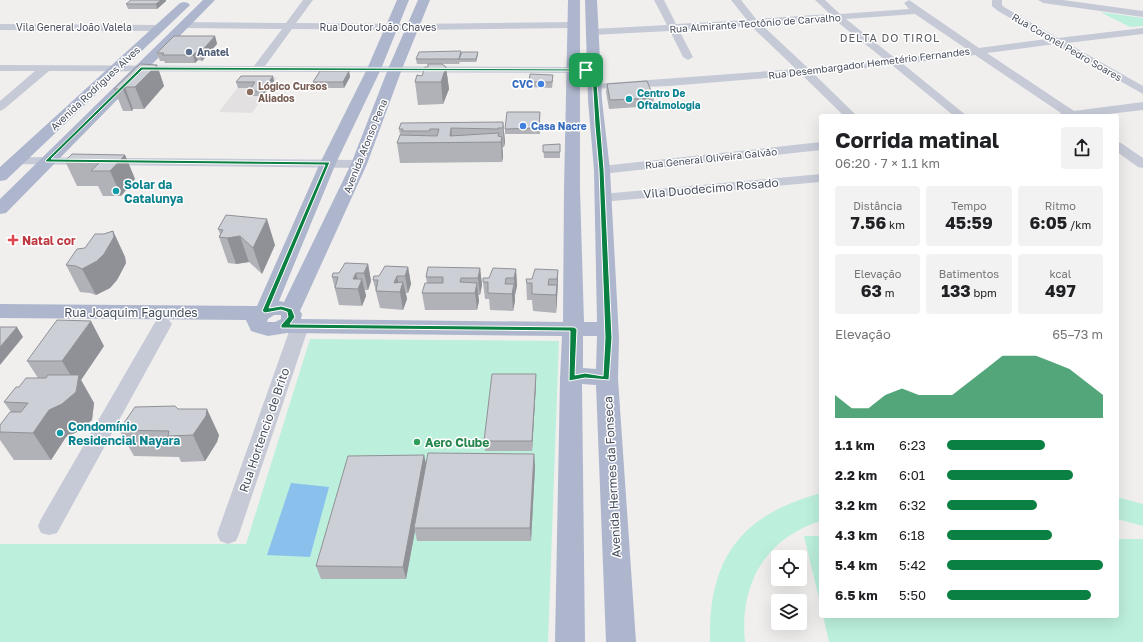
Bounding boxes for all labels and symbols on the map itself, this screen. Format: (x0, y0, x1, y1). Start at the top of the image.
street label: Rua Almirante Teotônio de Carvalho (669, 11, 841, 35)
street label: Rua Coronel Pedro Soares (1010, 11, 1124, 83)
street label: Vila General João Valela (16, 21, 132, 33)
street label: Rua Doutor João Chaves (320, 21, 436, 33)
district label: DELTA DO TIROL (840, 31, 940, 44)
street label: Avenida Rodrigues Alves (48, 43, 142, 133)
street label: Rua Desembargador Hemetério Fernandes (767, 45, 971, 81)
place label: Anatel (197, 46, 230, 58)
marker: Anatel (184, 47, 194, 57)
pin (569, 53, 603, 87)
place label: CVC (512, 78, 533, 90)
marker: CVC (536, 79, 546, 89)
place label: Lógico Cursos Aliados (258, 80, 327, 104)
marker: Lógico Cursos Aliados (245, 87, 255, 97)
place label: Centro De Oftalmologia (637, 87, 701, 111)
marker: Centro De Oftalmologia (624, 94, 634, 104)
street label: Avenida Afonso Pena (341, 97, 389, 195)
place label: Casa Nacre (531, 120, 587, 132)
marker: Casa Nacre (518, 121, 528, 131)
street label: Rua General Oliveira Galvão (644, 145, 778, 171)
street label: Vila Duodecimo Rosado (643, 175, 779, 201)
place label: Solar da Catalunya (124, 177, 183, 206)
marker: Solar da Catalunya (111, 186, 121, 196)
place label: Natal cor (22, 233, 76, 248)
marker: Natal cor (7, 234, 19, 246)
street label: Rua Joaquim Fagundes (64, 305, 198, 320)
street label: Rua Hortencio de Brito (236, 366, 292, 494)
street label: Avenida Hermes da Fonseca (600, 396, 624, 558)
place label: Condomínio Residencial Nayara (68, 419, 180, 448)
marker: Condomínio Residencial Nayara (55, 428, 65, 438)
place label: Aero Clube (425, 435, 489, 450)
marker: Aero Clube (412, 437, 422, 447)

